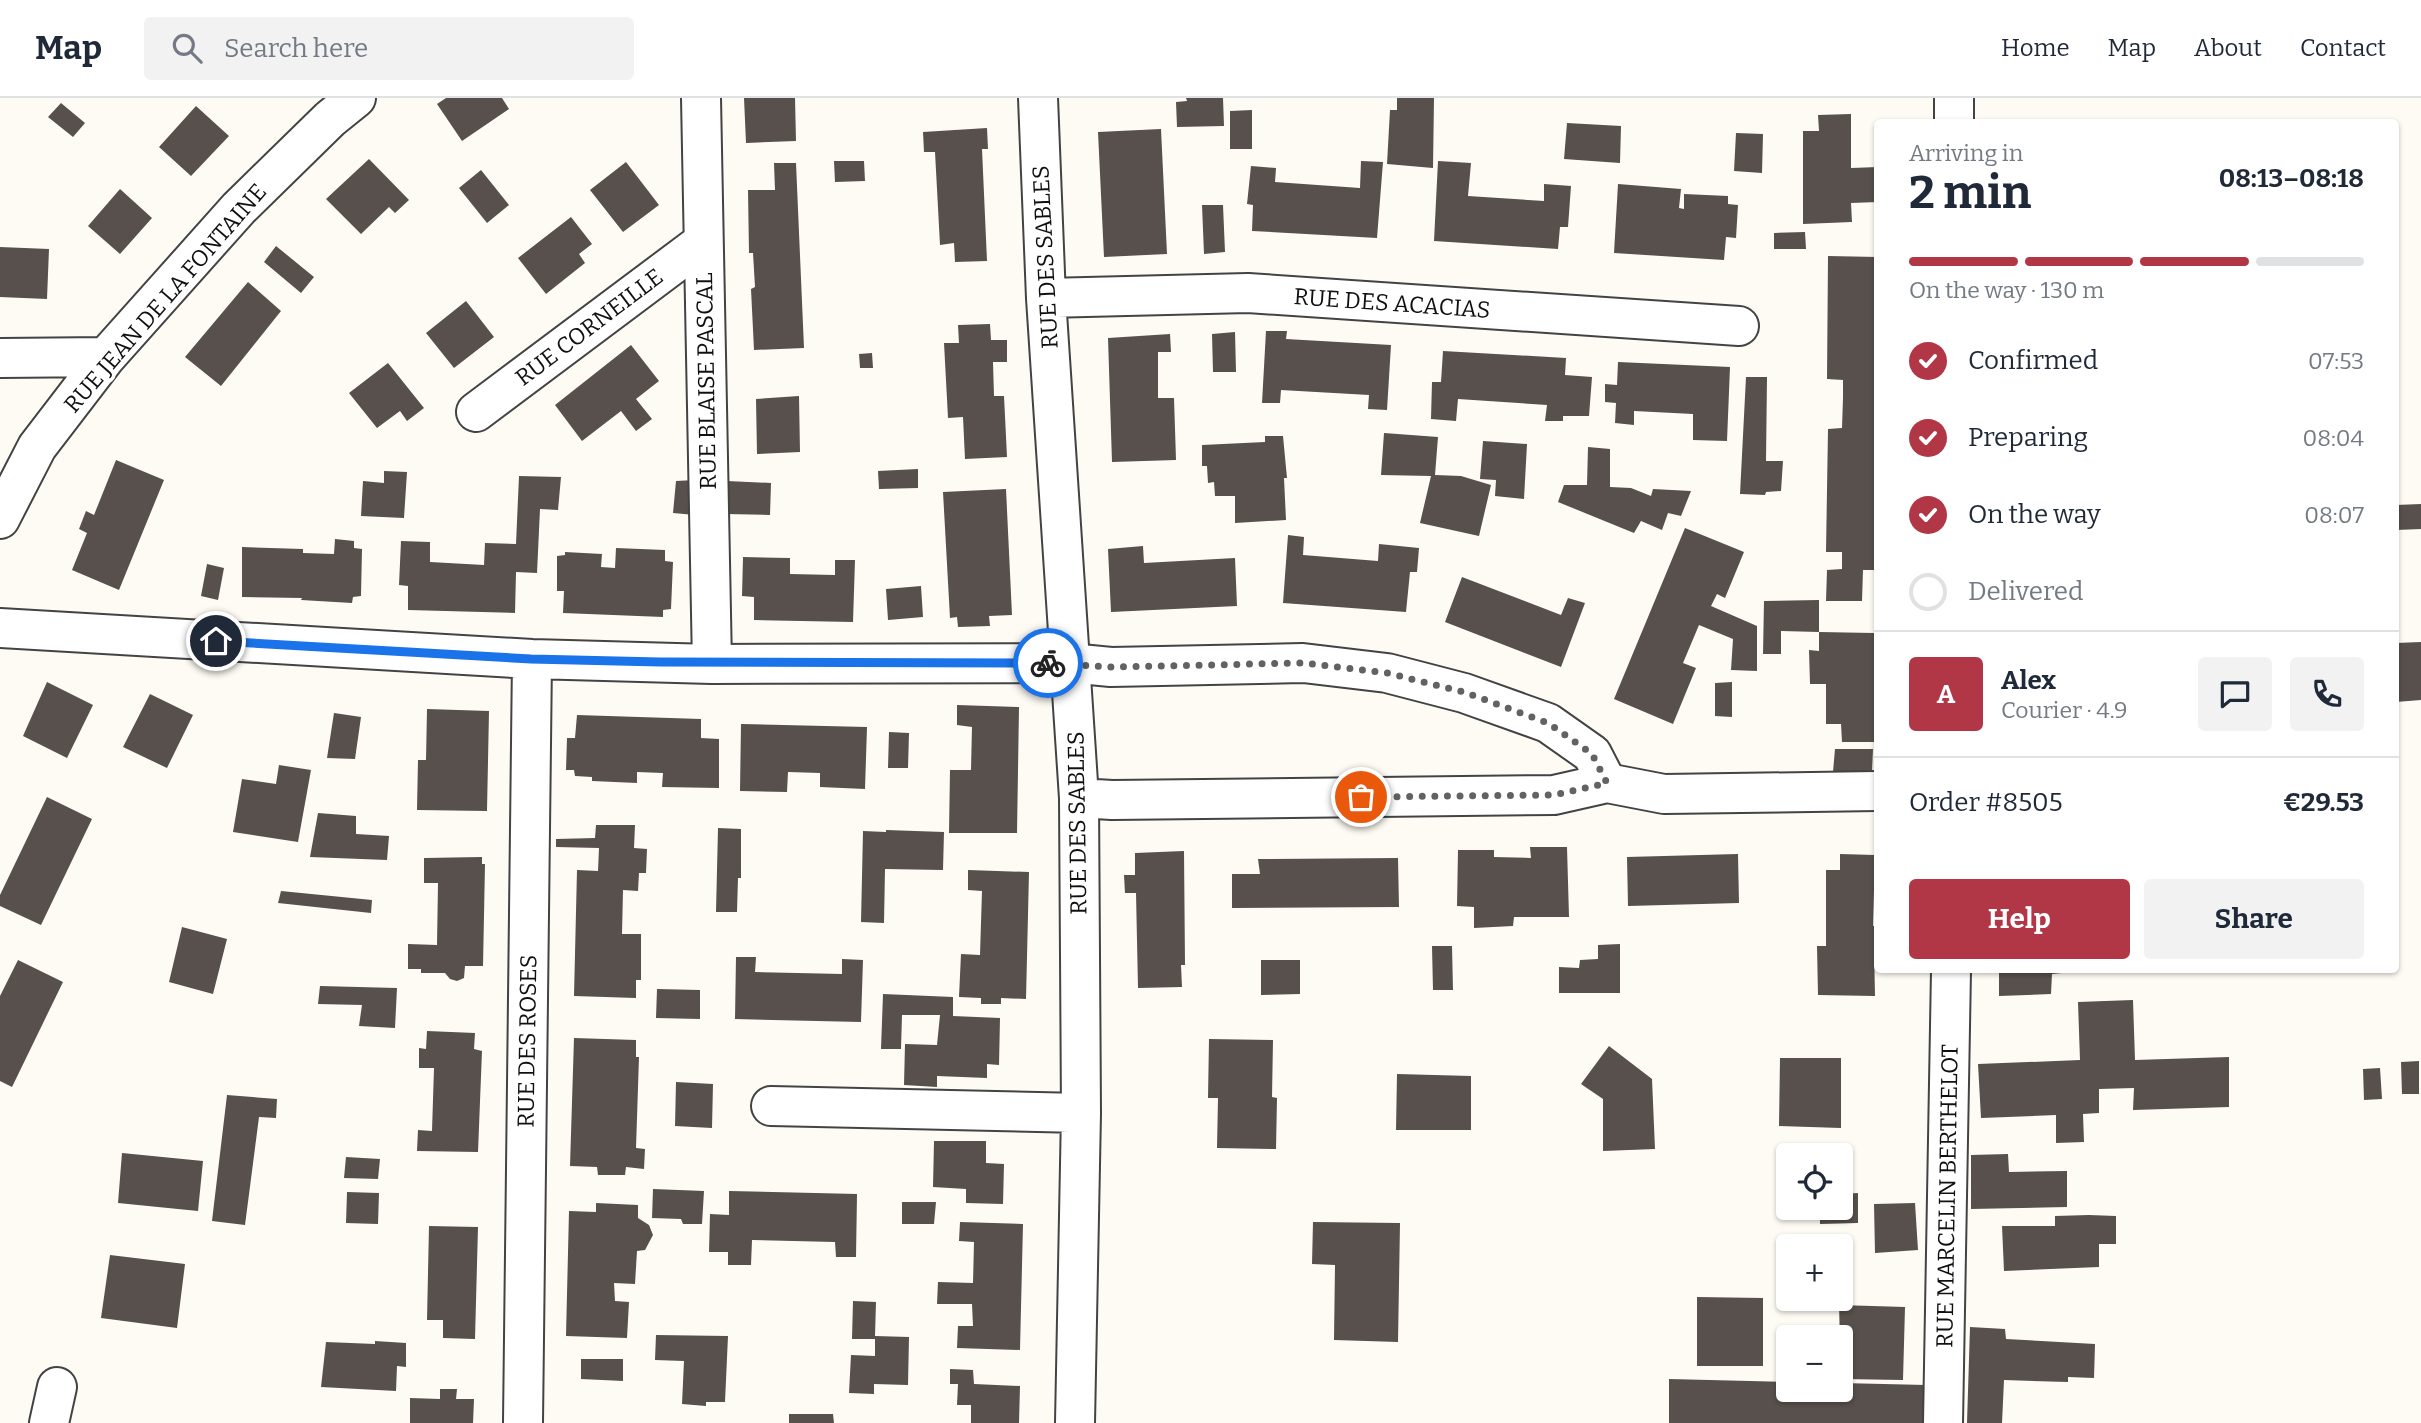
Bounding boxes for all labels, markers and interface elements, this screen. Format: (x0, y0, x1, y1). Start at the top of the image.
search box (144, 17, 634, 80)
text: Map (35, 28, 102, 68)
icon: search (168, 29, 206, 67)
text: Search here (224, 33, 368, 64)
text: Home (2001, 34, 2070, 62)
text: Map (2108, 34, 2156, 62)
text: About (2194, 34, 2262, 62)
text: Contact (2300, 34, 2386, 62)
text: Arriving in (1909, 139, 2023, 167)
text: 08:13–08:18 (2219, 163, 2364, 194)
street label: RUE DES SABLES (1026, 165, 1064, 349)
text: 2 min (1909, 165, 2031, 220)
street label: RUE JEAN DE LA FONTAINE (58, 178, 272, 418)
street label: RUE CORNEILLE (510, 262, 668, 392)
street label: RUE BLAISE PASCAL (690, 272, 722, 490)
text: On the way · 130 m (1909, 276, 2104, 304)
street label: RUE DES ACACIAS (1293, 282, 1491, 324)
icon: check (1909, 342, 1947, 380)
text: Confirmed (1968, 345, 2098, 376)
text: 07:53 (2308, 347, 2364, 375)
icon: check (1909, 419, 1947, 457)
text: Preparing (1968, 422, 2088, 453)
text: 08:04 (2302, 424, 2364, 452)
icon: check (1909, 496, 1947, 534)
text: On the way (1968, 499, 2101, 530)
text: 08:07 (2304, 501, 2364, 529)
text: Delivered (1968, 576, 2083, 607)
pin (186, 611, 246, 671)
icon: home (197, 622, 235, 660)
courier (1013, 628, 1083, 698)
icon: bike (1029, 644, 1067, 682)
button: chat (2198, 657, 2272, 731)
button: phone (2290, 657, 2364, 731)
text: Alex (2001, 665, 2056, 696)
text: A (1937, 679, 1955, 710)
text: Courier · 4.9 (2001, 696, 2128, 724)
street label: RUE DES SABLES (1061, 731, 1093, 915)
pin (1331, 767, 1391, 827)
icon: bag (1342, 778, 1380, 816)
text: Order #8505 (1909, 787, 2063, 818)
text: €29.53 (2283, 787, 2364, 818)
button: Help (1909, 879, 2130, 959)
button: Share (2144, 879, 2364, 959)
street label: RUE DES ROSES (511, 954, 543, 1128)
street label: RUE MARCELIN BERTHELOT (1930, 1044, 1964, 1348)
map controls (1776, 1143, 1853, 1402)
button: locate (1776, 1143, 1853, 1220)
button: + (1776, 1234, 1853, 1311)
button: − (1776, 1325, 1853, 1402)

